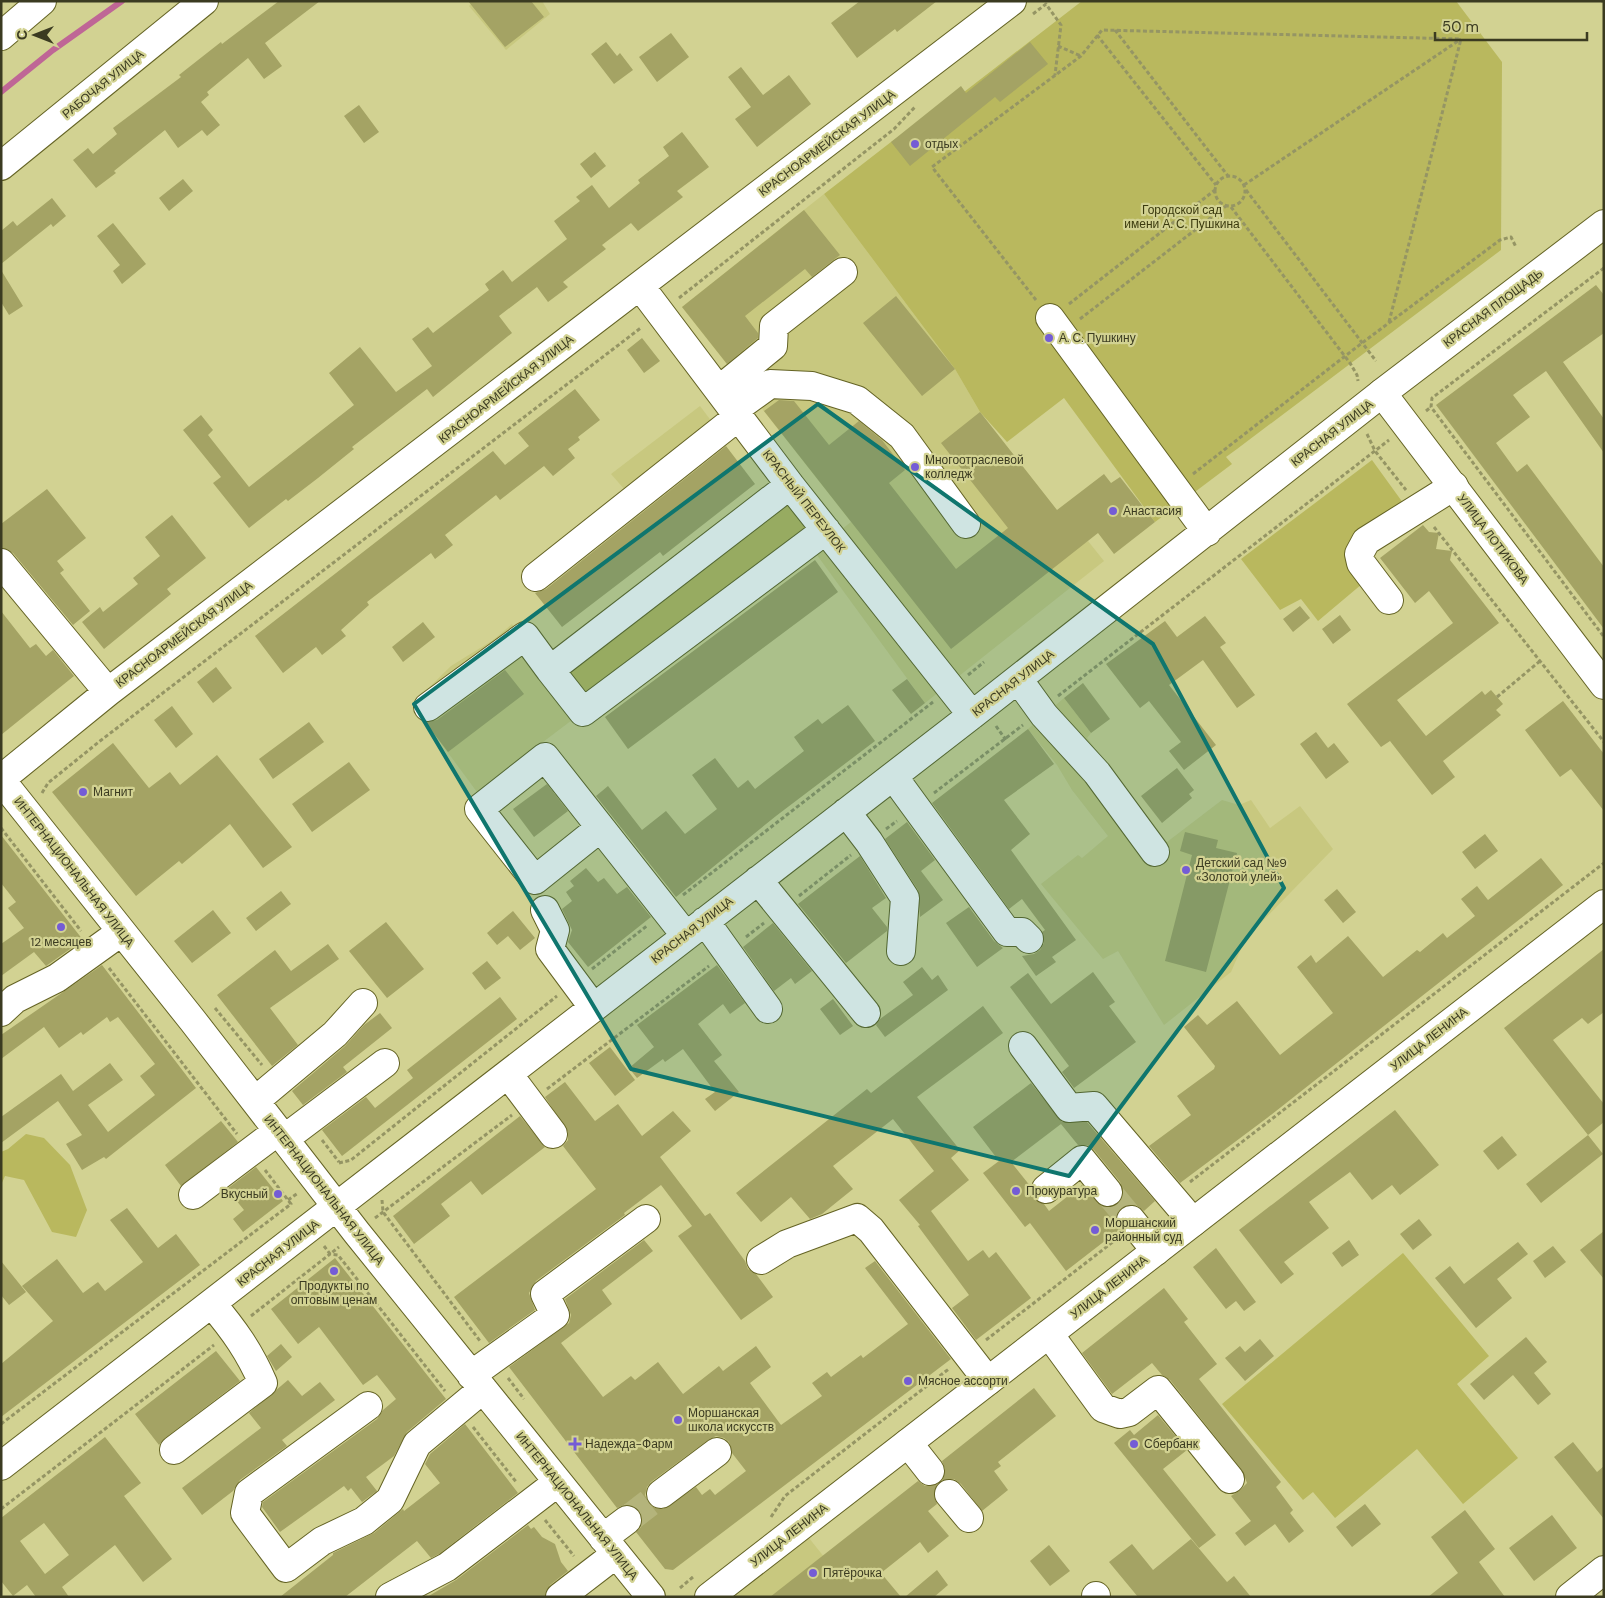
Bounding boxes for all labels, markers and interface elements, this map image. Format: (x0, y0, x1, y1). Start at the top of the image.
north arrow (10, 10, 60, 60)
scale bar (1435, 10, 1588, 42)
text: 50 m (1442, 17, 1479, 37)
text: С (13, 30, 31, 40)
street label: РАБОЧАЯ УЛИЦА (59, 46, 147, 122)
street label: КРАСНОАРМЕЙСКАЯ УЛИЦА (756, 86, 898, 200)
place label: отдых (925, 136, 958, 152)
marker: отдых (909, 138, 921, 150)
park label: Городской сад имени А. С. Пушкина (1124, 202, 1240, 232)
street label: КРАСНАЯ ПЛОЩАДЬ (1440, 265, 1546, 351)
place label: А. С. Пушкину (1059, 330, 1136, 346)
street label: КРАСНОАРМЕЙСКАЯ УЛИЦА (435, 331, 577, 447)
marker: А. С. Пушкину (1043, 332, 1055, 344)
street label: КРАСНАЯ УЛИЦА (1288, 396, 1376, 470)
street label: КРАСНЫЙ ПЕРЕУЛОК (759, 447, 849, 555)
place label: Многоотраслевой колледж (925, 452, 1024, 482)
marker: Многоотраслевой колледж (909, 461, 921, 473)
street label: УЛИЦА ЛОТИКОВА (1454, 491, 1532, 587)
place label: Анастасия (1123, 503, 1182, 519)
marker: Анастасия (1107, 505, 1119, 517)
street label: КРАСНОАРМЕЙСКАЯ УЛИЦА (113, 577, 255, 691)
street label: КРАСНАЯ УЛИЦА (969, 646, 1057, 720)
place label: Магнит (93, 784, 134, 800)
marker: Магнит (77, 786, 89, 798)
street label: ИНТЕРНАЦИОНАЛЬНАЯ УЛИЦА (10, 794, 138, 950)
place label: Детский сад №9 «Золотой улей» (1196, 855, 1287, 885)
marker: Детский сад №9 «Золотой улей» (1180, 864, 1192, 876)
street label: КРАСНАЯ УЛИЦА (648, 893, 736, 967)
marker: 12 месяцев (55, 921, 67, 933)
place label: 12 месяцев (30, 934, 92, 950)
street label: УЛИЦА ЛЕНИНА (1387, 1004, 1471, 1074)
street label: ИНТЕРНАЦИОНАЛЬНАЯ УЛИЦА (260, 1112, 388, 1268)
place label: Прокуратура (1026, 1183, 1097, 1199)
marker: Прокуратура (1010, 1185, 1022, 1197)
place label: Вкусный (221, 1186, 268, 1202)
marker: Вкусный (272, 1188, 284, 1200)
place label: Моршанский районный суд (1105, 1215, 1182, 1245)
street label: КРАСНАЯ УЛИЦА (234, 1216, 322, 1290)
marker: Моршанский районный суд (1089, 1224, 1101, 1236)
street label: УЛИЦА ЛЕНИНА (1067, 1252, 1151, 1322)
marker: Продукты по оптовым ценам (328, 1265, 340, 1277)
place label: Продукты по оптовым ценам (291, 1278, 377, 1308)
place label: Мясное ассорти (918, 1373, 1008, 1389)
marker: Мясное ассорти (902, 1375, 914, 1387)
place label: Моршанская школа искусств (688, 1405, 774, 1435)
marker: Моршанская школа искусств (672, 1414, 684, 1426)
street label: ИНТЕРНАЦИОНАЛЬНАЯ УЛИЦА (512, 1429, 642, 1583)
place label: Надежда-Фарм (585, 1436, 673, 1452)
place label: Сбербанк (1144, 1436, 1199, 1452)
marker: Надежда-Фарм (569, 1438, 581, 1450)
marker: Сбербанк (1128, 1438, 1140, 1450)
street label: УЛИЦА ЛЕНИНА (747, 1500, 831, 1570)
place label: Пятёрочка (823, 1565, 882, 1581)
marker: Пятёрочка (807, 1567, 819, 1579)

